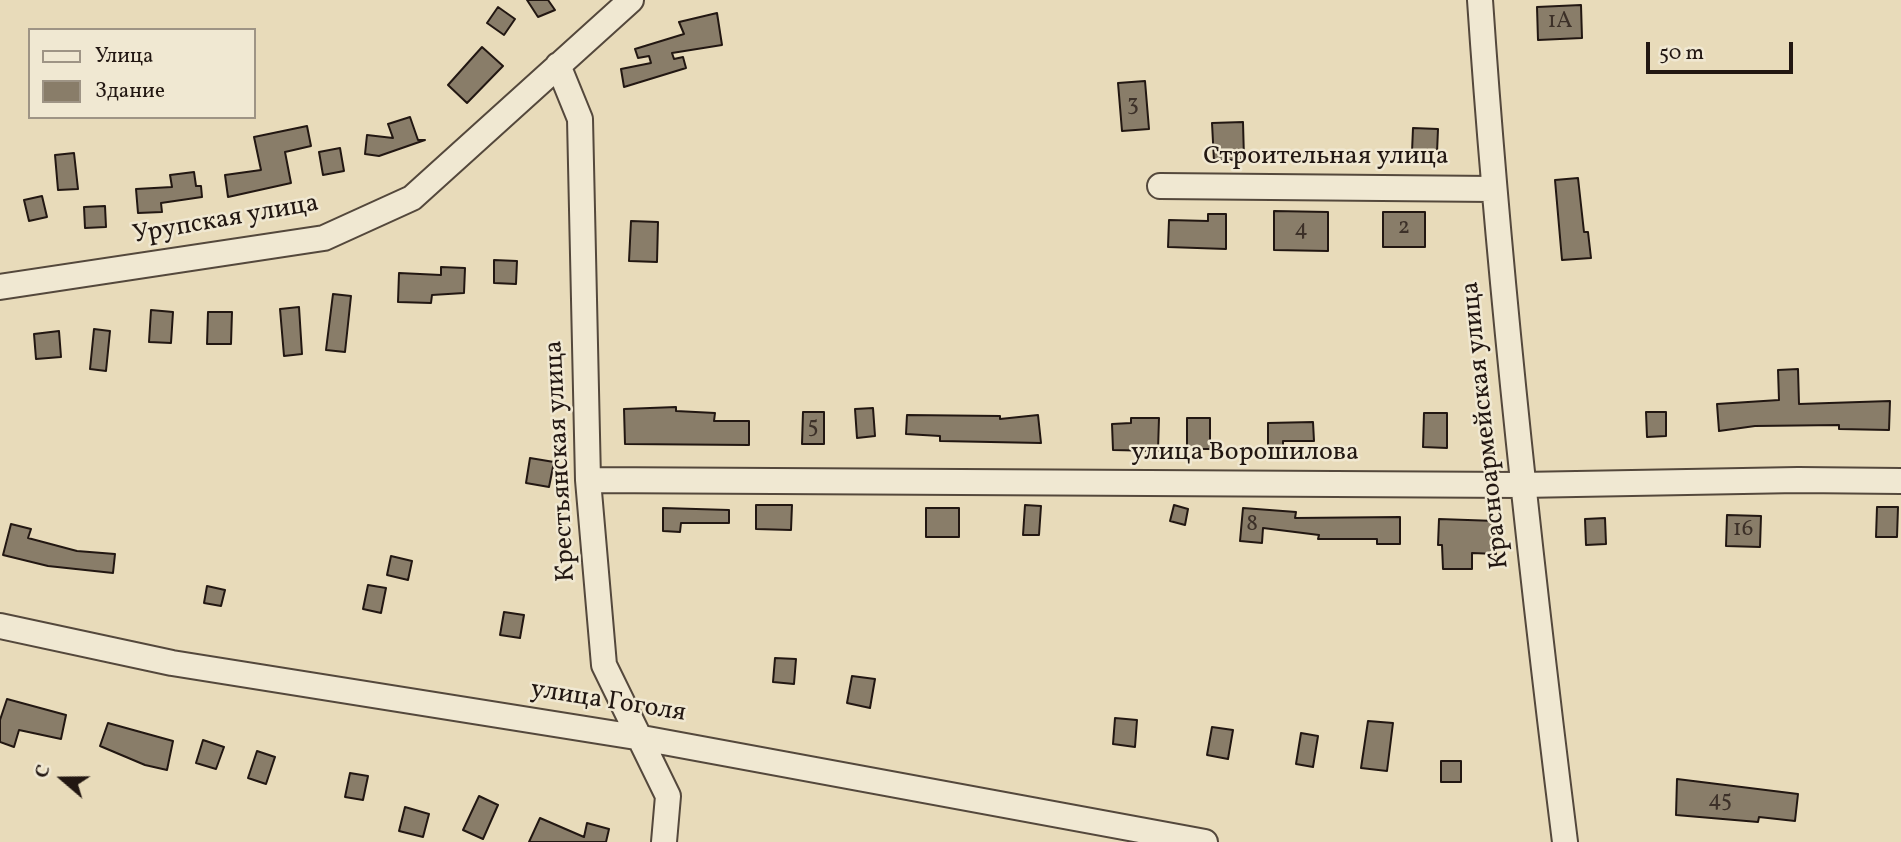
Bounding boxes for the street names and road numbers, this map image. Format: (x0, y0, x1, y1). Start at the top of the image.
street label: Строительная улица (1203, 142, 1449, 174)
street label: Урупская улица (130, 189, 322, 253)
street label: Красноармейская улица (1456, 280, 1518, 570)
street label: Крестьянская улица (540, 340, 584, 582)
street label: улица Ворошилова (1131, 438, 1359, 470)
street label: улица Гоголя (528, 675, 688, 731)

